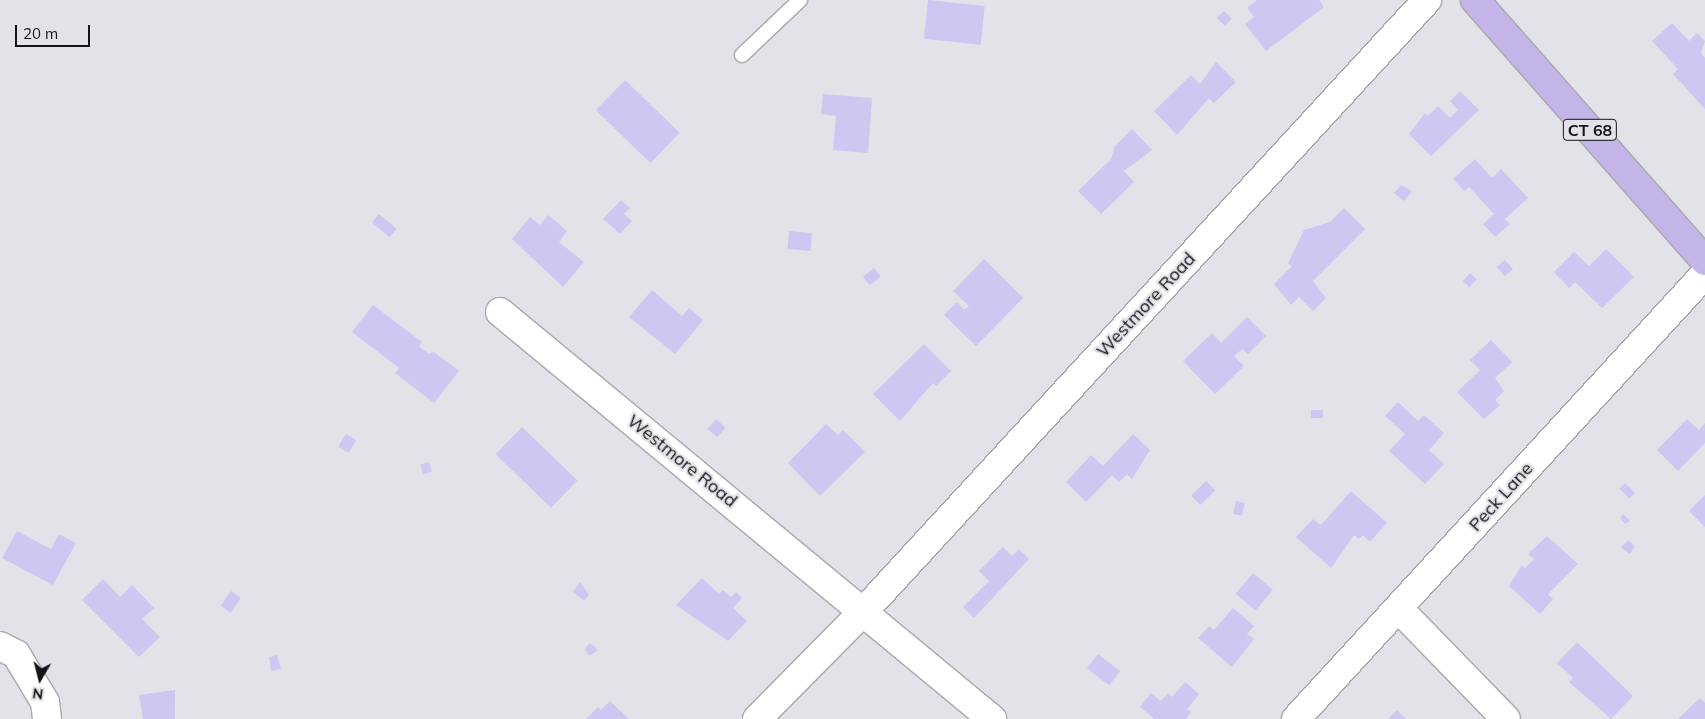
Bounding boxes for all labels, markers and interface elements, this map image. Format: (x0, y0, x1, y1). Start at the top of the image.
scale bar (18, 15, 92, 47)
text: 20 m (23, 24, 58, 43)
road number: CT 68 (1562, 116, 1618, 144)
street label: Westmore Road (1092, 248, 1200, 362)
street label: Westmore Road (623, 410, 741, 512)
street label: Peck Lane (1465, 458, 1537, 536)
north arrow (15, 654, 65, 704)
text: N (31, 684, 44, 704)

